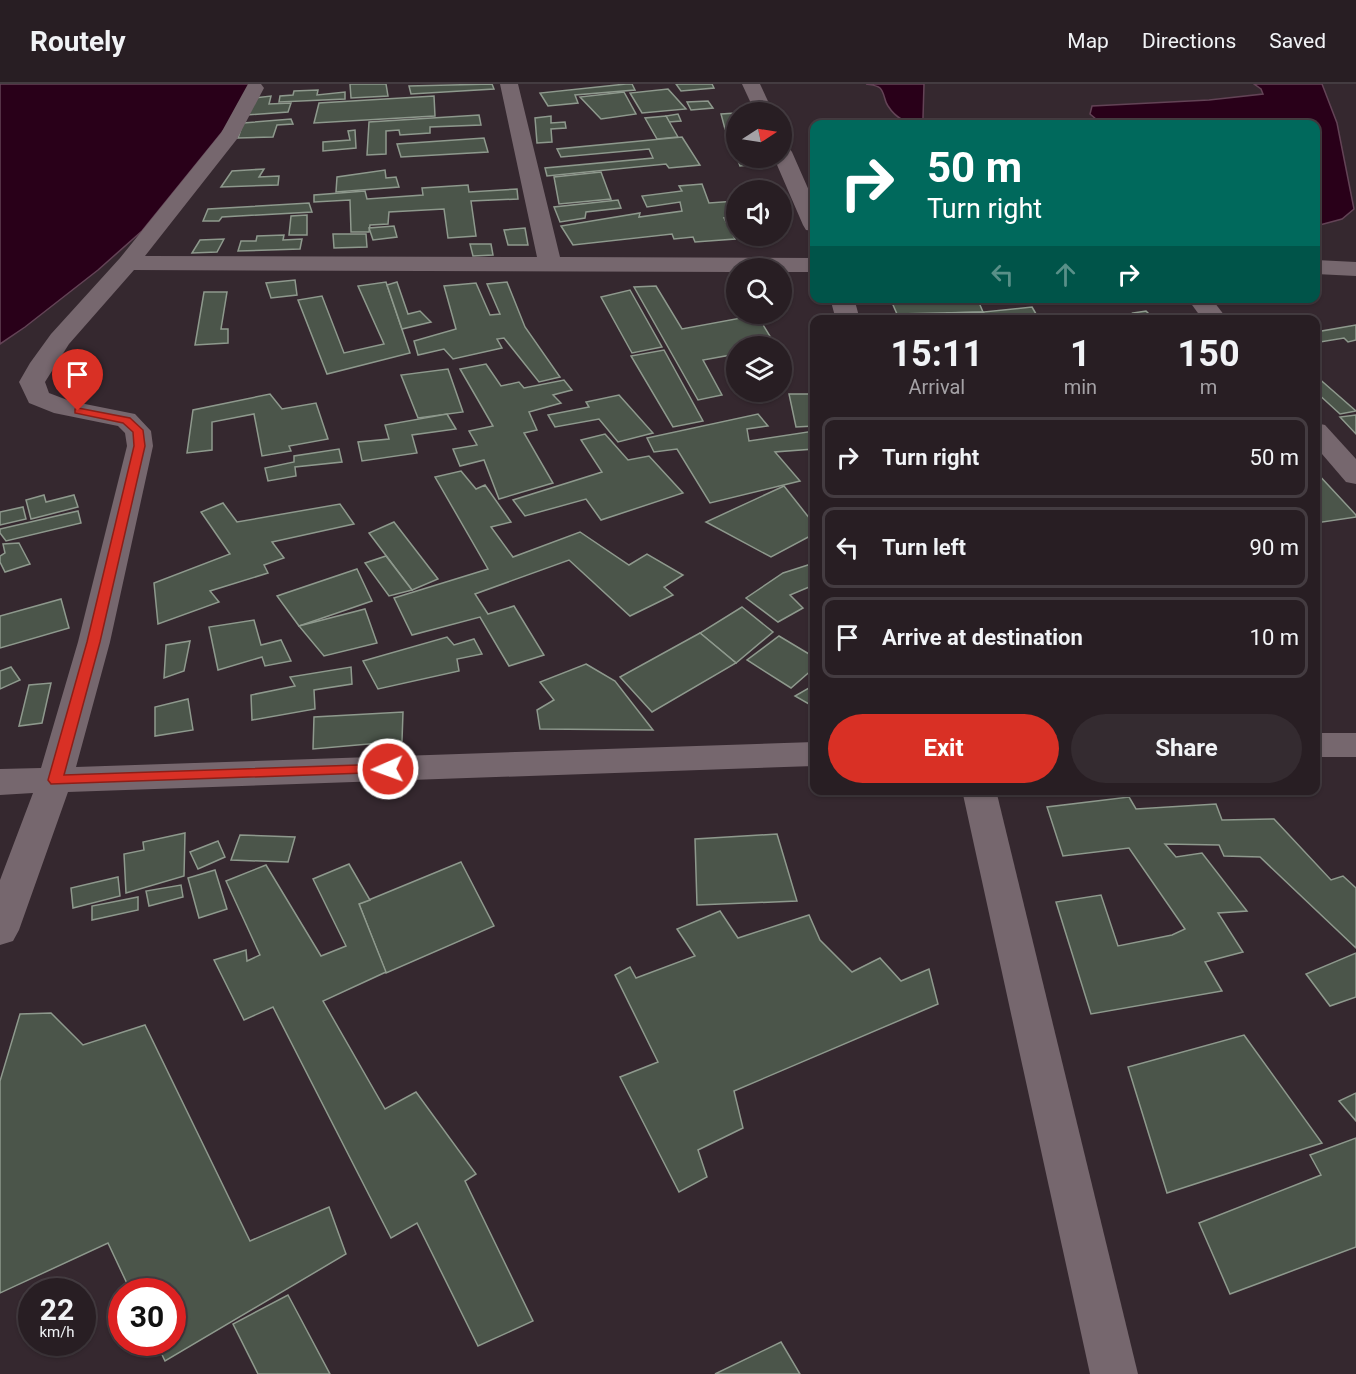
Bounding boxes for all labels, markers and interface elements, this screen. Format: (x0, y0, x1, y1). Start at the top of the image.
text: Routely (30, 25, 126, 58)
text: Map (1067, 29, 1109, 53)
text: Directions (1142, 29, 1236, 53)
text: Saved (1269, 29, 1326, 53)
north arrow (726, 102, 792, 168)
map controls (726, 102, 792, 402)
text: 50 m (927, 143, 1022, 192)
icon: right (828, 144, 906, 222)
button: sound (726, 180, 792, 246)
text: Turn right (927, 193, 1042, 225)
button: search (726, 258, 792, 324)
icon: left (986, 258, 1019, 291)
icon: ahead (1049, 258, 1082, 291)
icon: right (1112, 258, 1145, 291)
text: 15:11 (890, 333, 983, 375)
text: 1 (1070, 333, 1091, 375)
text: 150 (1178, 333, 1240, 375)
button: layers (726, 336, 792, 402)
pin (52, 349, 103, 411)
icon: arrive (61, 358, 94, 391)
text: Arrival (908, 375, 965, 399)
text: min (1064, 375, 1097, 399)
text: m (1200, 375, 1217, 399)
icon: right (831, 441, 864, 474)
text: Turn right (882, 445, 979, 470)
text: 50 m (1250, 445, 1299, 470)
icon: left (831, 531, 864, 564)
text: Turn left (882, 535, 966, 560)
text: 90 m (1250, 535, 1299, 560)
icon: arrive (831, 621, 864, 654)
text: Arrive at destination (882, 625, 1083, 650)
text: 10 m (1250, 625, 1299, 650)
button: Exit (828, 714, 1059, 783)
button: Share (1071, 714, 1302, 783)
position arrow (356, 737, 420, 801)
speed limit sign: 30 (108, 1278, 186, 1356)
text: 22 (40, 1292, 74, 1327)
text: km/h (39, 1323, 75, 1341)

